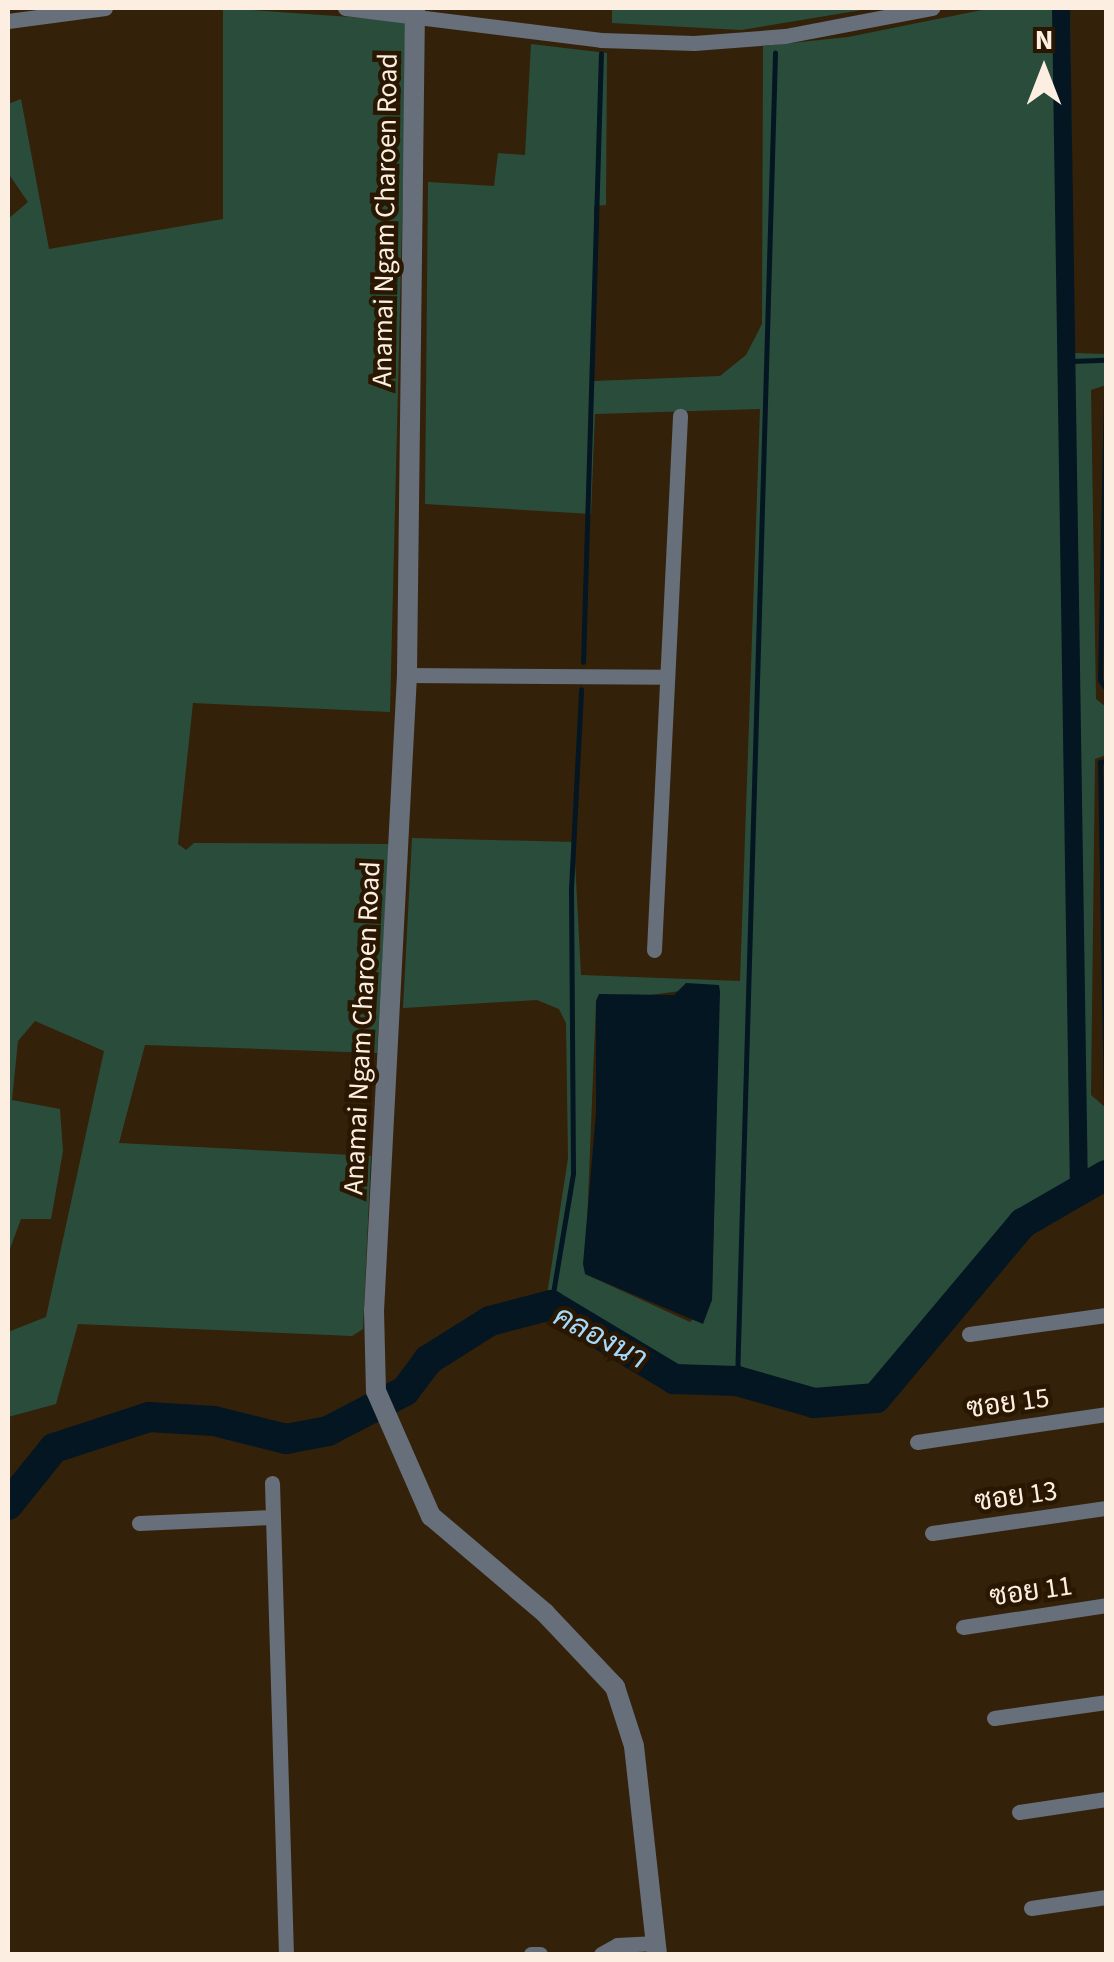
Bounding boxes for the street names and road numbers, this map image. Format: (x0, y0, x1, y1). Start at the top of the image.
street label: Anamai Ngam Charoen Road (365, 53, 405, 387)
street label: Anamai Ngam Charoen Road (336, 860, 388, 1196)
street label: ซอย 15 (965, 1381, 1051, 1425)
street label: ซอย 13 (973, 1474, 1059, 1518)
street label: ซอย 11 (988, 1569, 1074, 1613)

